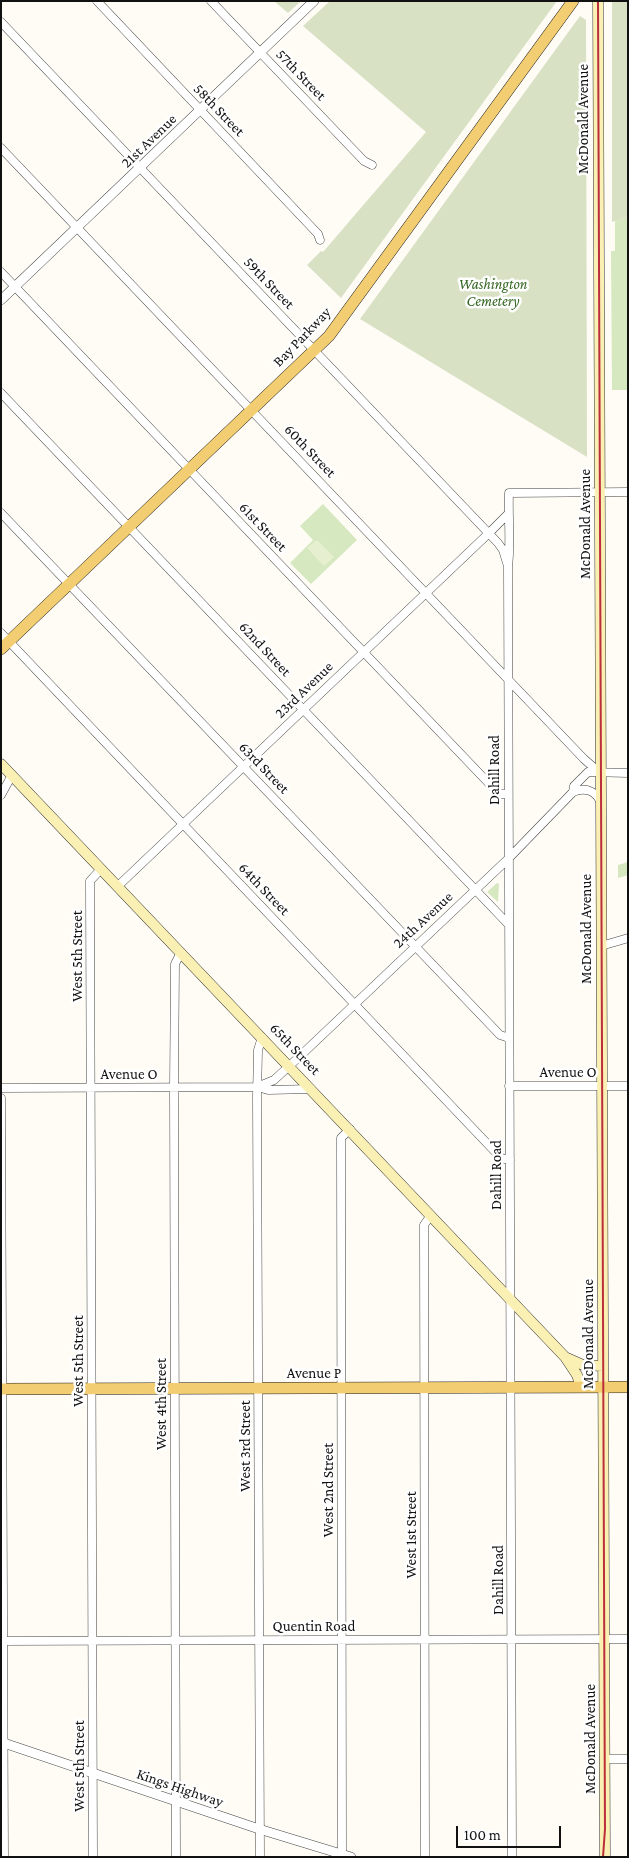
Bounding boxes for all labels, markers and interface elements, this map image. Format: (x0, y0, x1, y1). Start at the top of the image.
street label: 57th Street (272, 46, 330, 104)
street label: McDonald Avenue (574, 64, 592, 174)
street label: 58th Street (190, 80, 248, 140)
street label: 21st Avenue (118, 110, 180, 172)
street label: 59th Street (240, 253, 298, 313)
park label: Washington Cemetery (459, 275, 527, 310)
street label: Bay Parkway (269, 303, 335, 371)
street label: 60th Street (280, 421, 340, 481)
street label: McDonald Avenue (576, 469, 594, 579)
street label: 61st Street (235, 499, 291, 555)
street label: 62nd Street (235, 618, 295, 680)
street label: 23rd Avenue (271, 658, 337, 722)
street label: Dahill Road (485, 735, 503, 805)
street label: 63rd Street (235, 738, 293, 798)
street label: 64th Street (235, 859, 293, 919)
street label: McDonald Avenue (577, 874, 595, 984)
street label: 24th Avenue (390, 888, 456, 952)
street label: West 5th Street (68, 910, 86, 1002)
street label: 65th Street (266, 1019, 324, 1079)
street label: Avenue O (539, 1063, 597, 1081)
street label: Avenue O (100, 1065, 158, 1083)
street label: Dahill Road (487, 1140, 505, 1210)
street label: McDonald Avenue (579, 1279, 597, 1389)
street label: West 5th Street (69, 1315, 87, 1407)
street label: West 4th Street (152, 1358, 170, 1450)
street label: Avenue P (287, 1364, 341, 1382)
street label: West 3rd Street (236, 1400, 254, 1492)
street label: West 2nd Street (319, 1443, 337, 1537)
street label: West 1st Street (402, 1491, 420, 1579)
street label: Dahill Road (489, 1545, 507, 1615)
street label: Quentin Road (273, 1617, 355, 1635)
street label: McDonald Avenue (581, 1684, 599, 1794)
street label: West 5th Street (70, 1720, 88, 1812)
street label: Kings Highway (134, 1765, 226, 1811)
scale bar (459, 1816, 564, 1848)
text: 100 m (464, 1827, 501, 1843)

